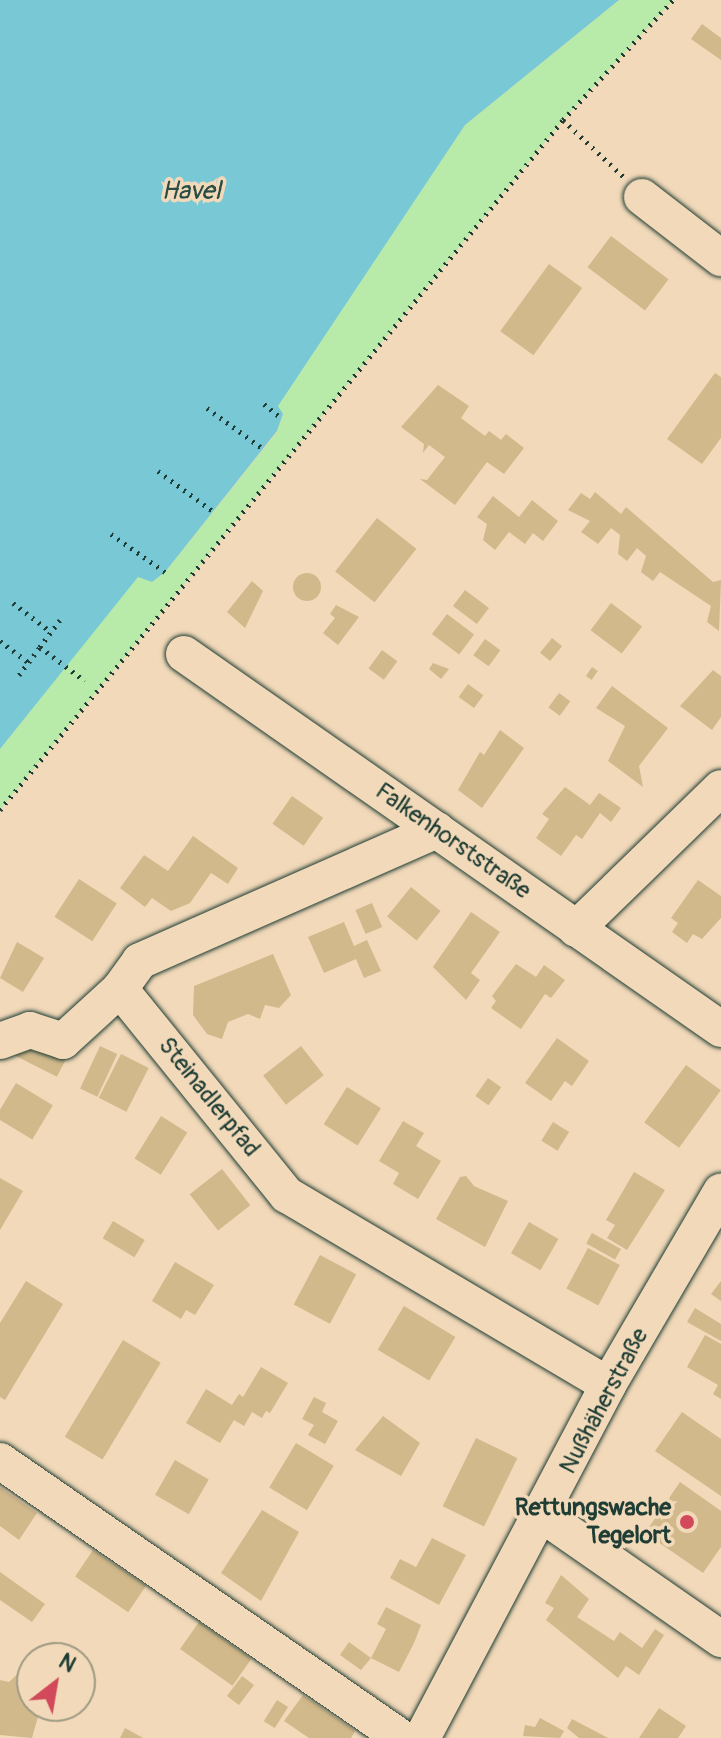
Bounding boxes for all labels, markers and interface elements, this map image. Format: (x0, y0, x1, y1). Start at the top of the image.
water label: Havel (161, 176, 221, 208)
street label: Falkenhorststraße (370, 777, 536, 905)
street label: Steinadlerpfad (152, 1032, 266, 1162)
street label: Nußhäherstraße (554, 1323, 654, 1479)
place label: Rettungswache Tegelort (515, 1494, 671, 1550)
marker: Rettungswache Tegelort (678, 1513, 696, 1531)
north arrow (16, 1642, 96, 1722)
text: N (54, 1647, 81, 1679)

